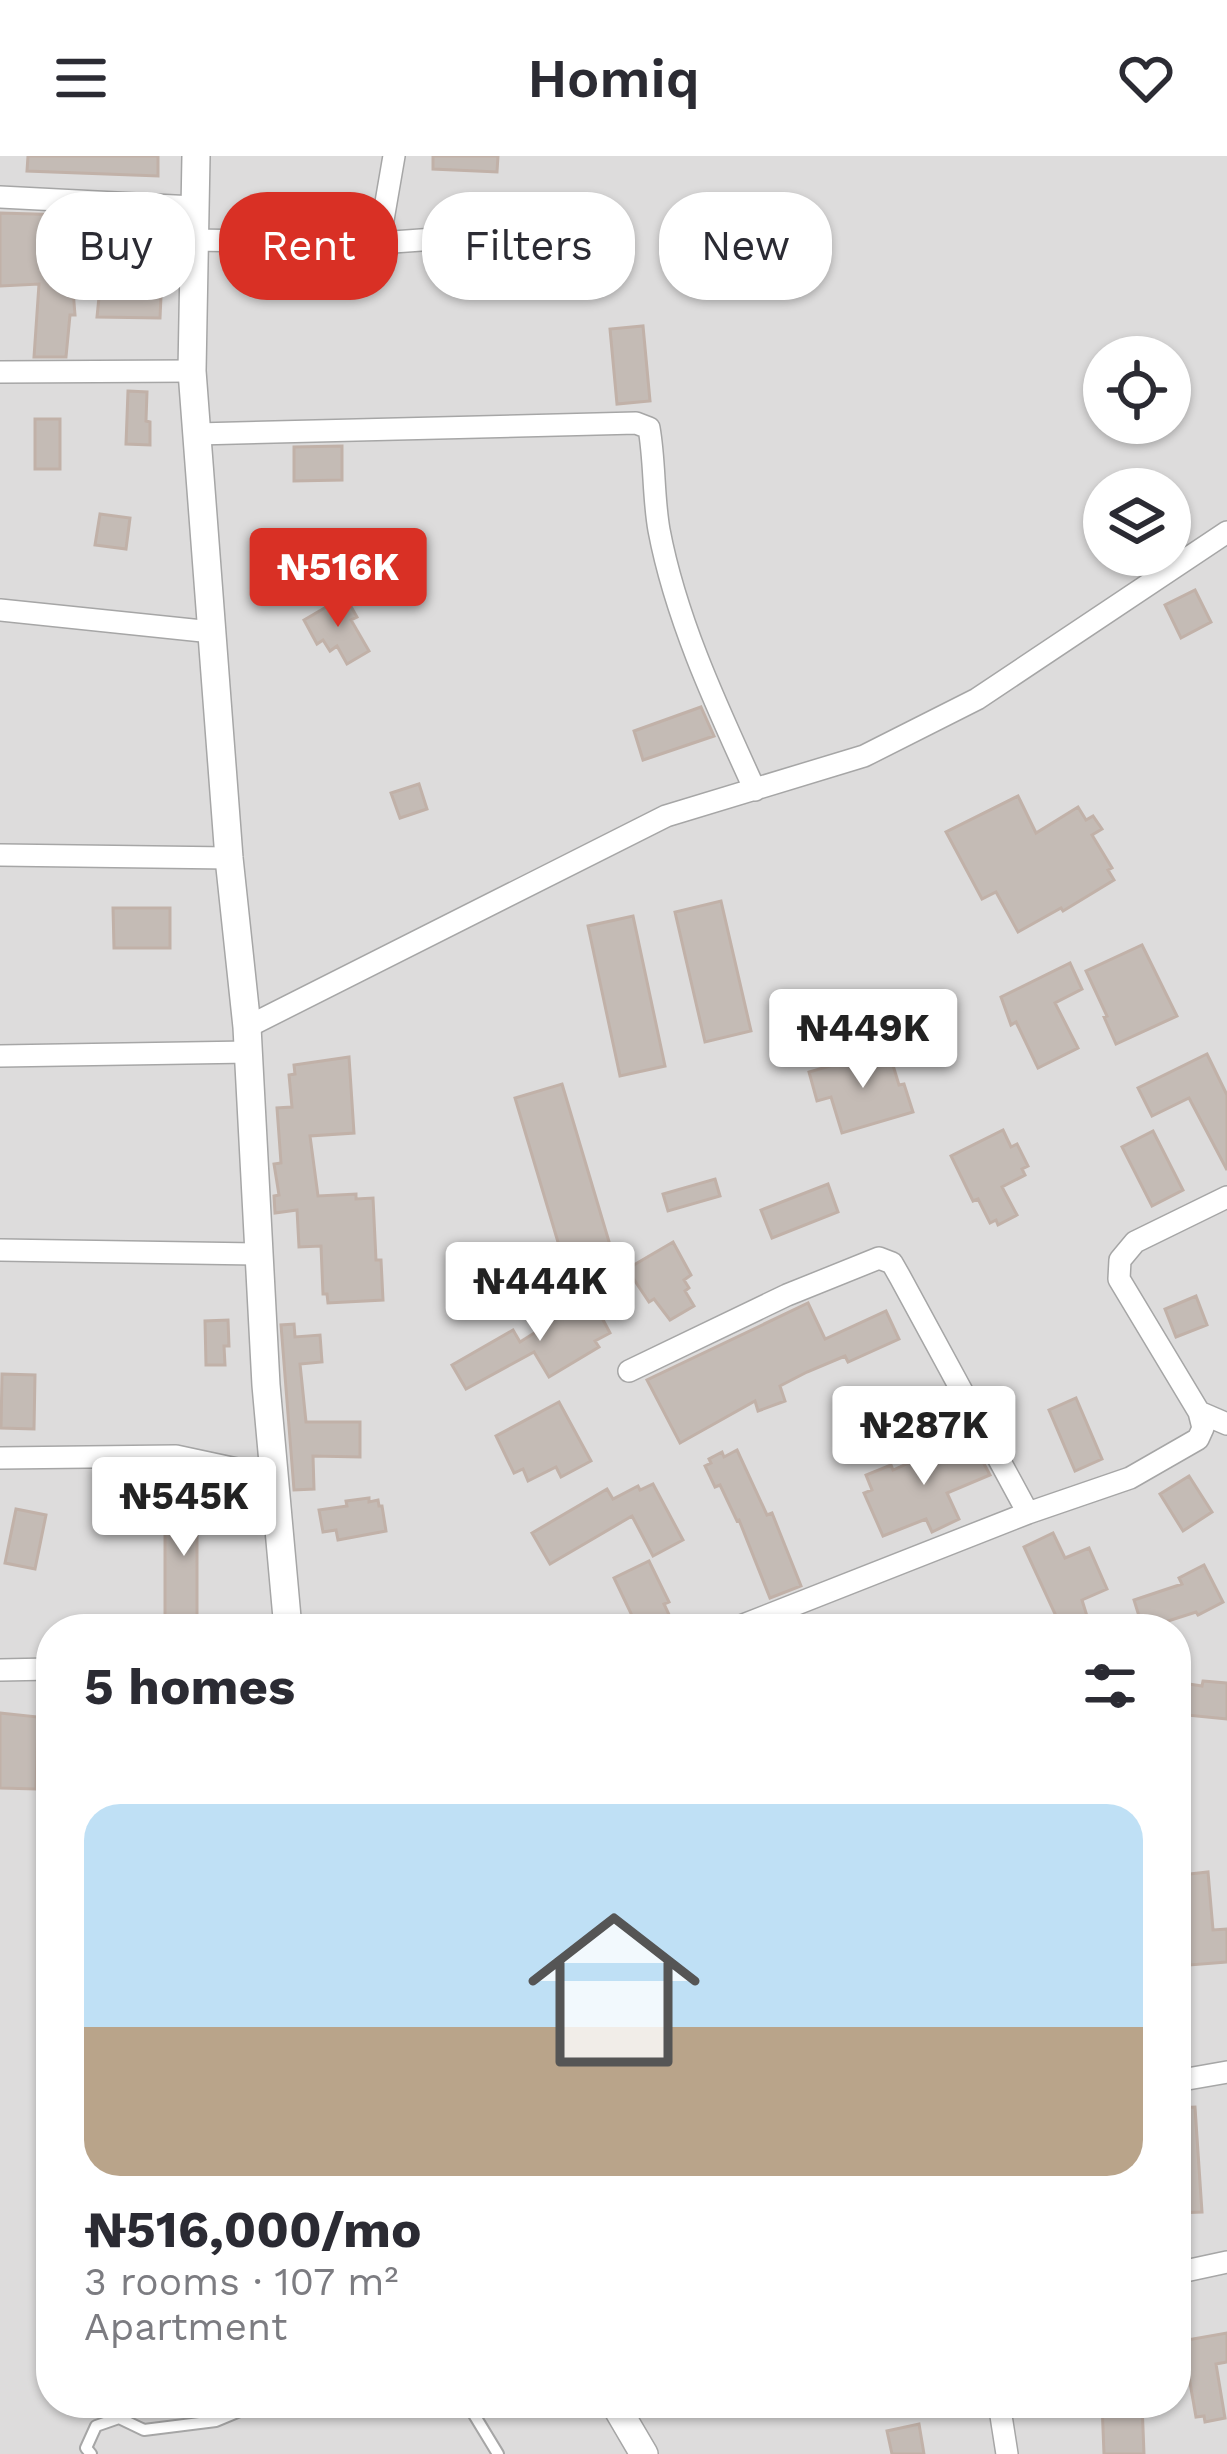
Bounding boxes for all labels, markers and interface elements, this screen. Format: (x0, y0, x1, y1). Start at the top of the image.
icon: menu (48, 45, 114, 111)
icon: heart (1113, 45, 1179, 111)
text: Homiq (527, 47, 700, 110)
chip: Buy (36, 192, 195, 300)
chip: Rent (219, 192, 398, 300)
chip: Filters (422, 192, 635, 300)
chip: New (659, 192, 832, 300)
map controls (1083, 336, 1191, 576)
button: locate (1083, 336, 1191, 444)
button: layers (1083, 468, 1191, 576)
pin: ₦516K (254, 528, 422, 630)
text: ₦516K (277, 544, 399, 589)
pin: ₦449K (779, 989, 947, 1091)
text: ₦449K (796, 1005, 930, 1050)
pin: ₦444K (456, 1242, 624, 1344)
text: ₦444K (473, 1258, 607, 1303)
pin: ₦287K (840, 1386, 1008, 1488)
text: ₦287K (859, 1402, 989, 1447)
pin: ₦545K (100, 1457, 268, 1559)
text: ₦545K (119, 1473, 249, 1518)
icon: filters (1077, 1653, 1143, 1719)
text: 5 homes (84, 1657, 295, 1716)
icon: home (506, 1882, 722, 2098)
text: ₦516,000/mo (84, 2200, 421, 2259)
text: 3 rooms · 107 m² (84, 2259, 399, 2304)
text: Apartment (84, 2304, 287, 2349)

